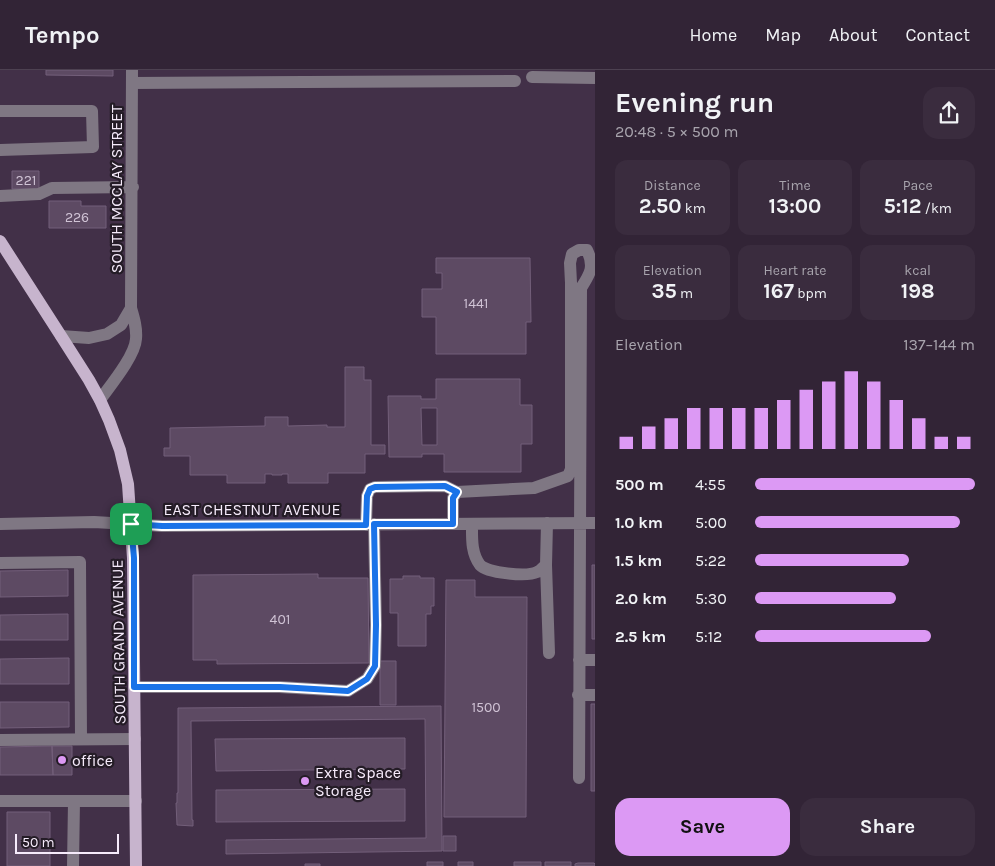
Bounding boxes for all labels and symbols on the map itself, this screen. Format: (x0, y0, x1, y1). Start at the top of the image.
street label: SOUTH MCCLAY STREET (107, 105, 126, 273)
house number: 221 (16, 172, 36, 189)
house number: 226 (65, 209, 89, 226)
house number: 1441 (464, 295, 488, 312)
street label: EAST CHESTNUT AVENUE (163, 500, 341, 519)
pin (110, 503, 152, 545)
street label: SOUTH GRAND AVENUE (108, 560, 129, 724)
house number: 401 (270, 611, 290, 628)
house number: 1500 (471, 699, 501, 716)
place label: office (72, 751, 113, 770)
marker: office (56, 754, 68, 766)
place label: Extra Space Storage (315, 763, 401, 800)
marker: Extra Space Storage (299, 775, 311, 787)
scale bar (15, 831, 119, 854)

